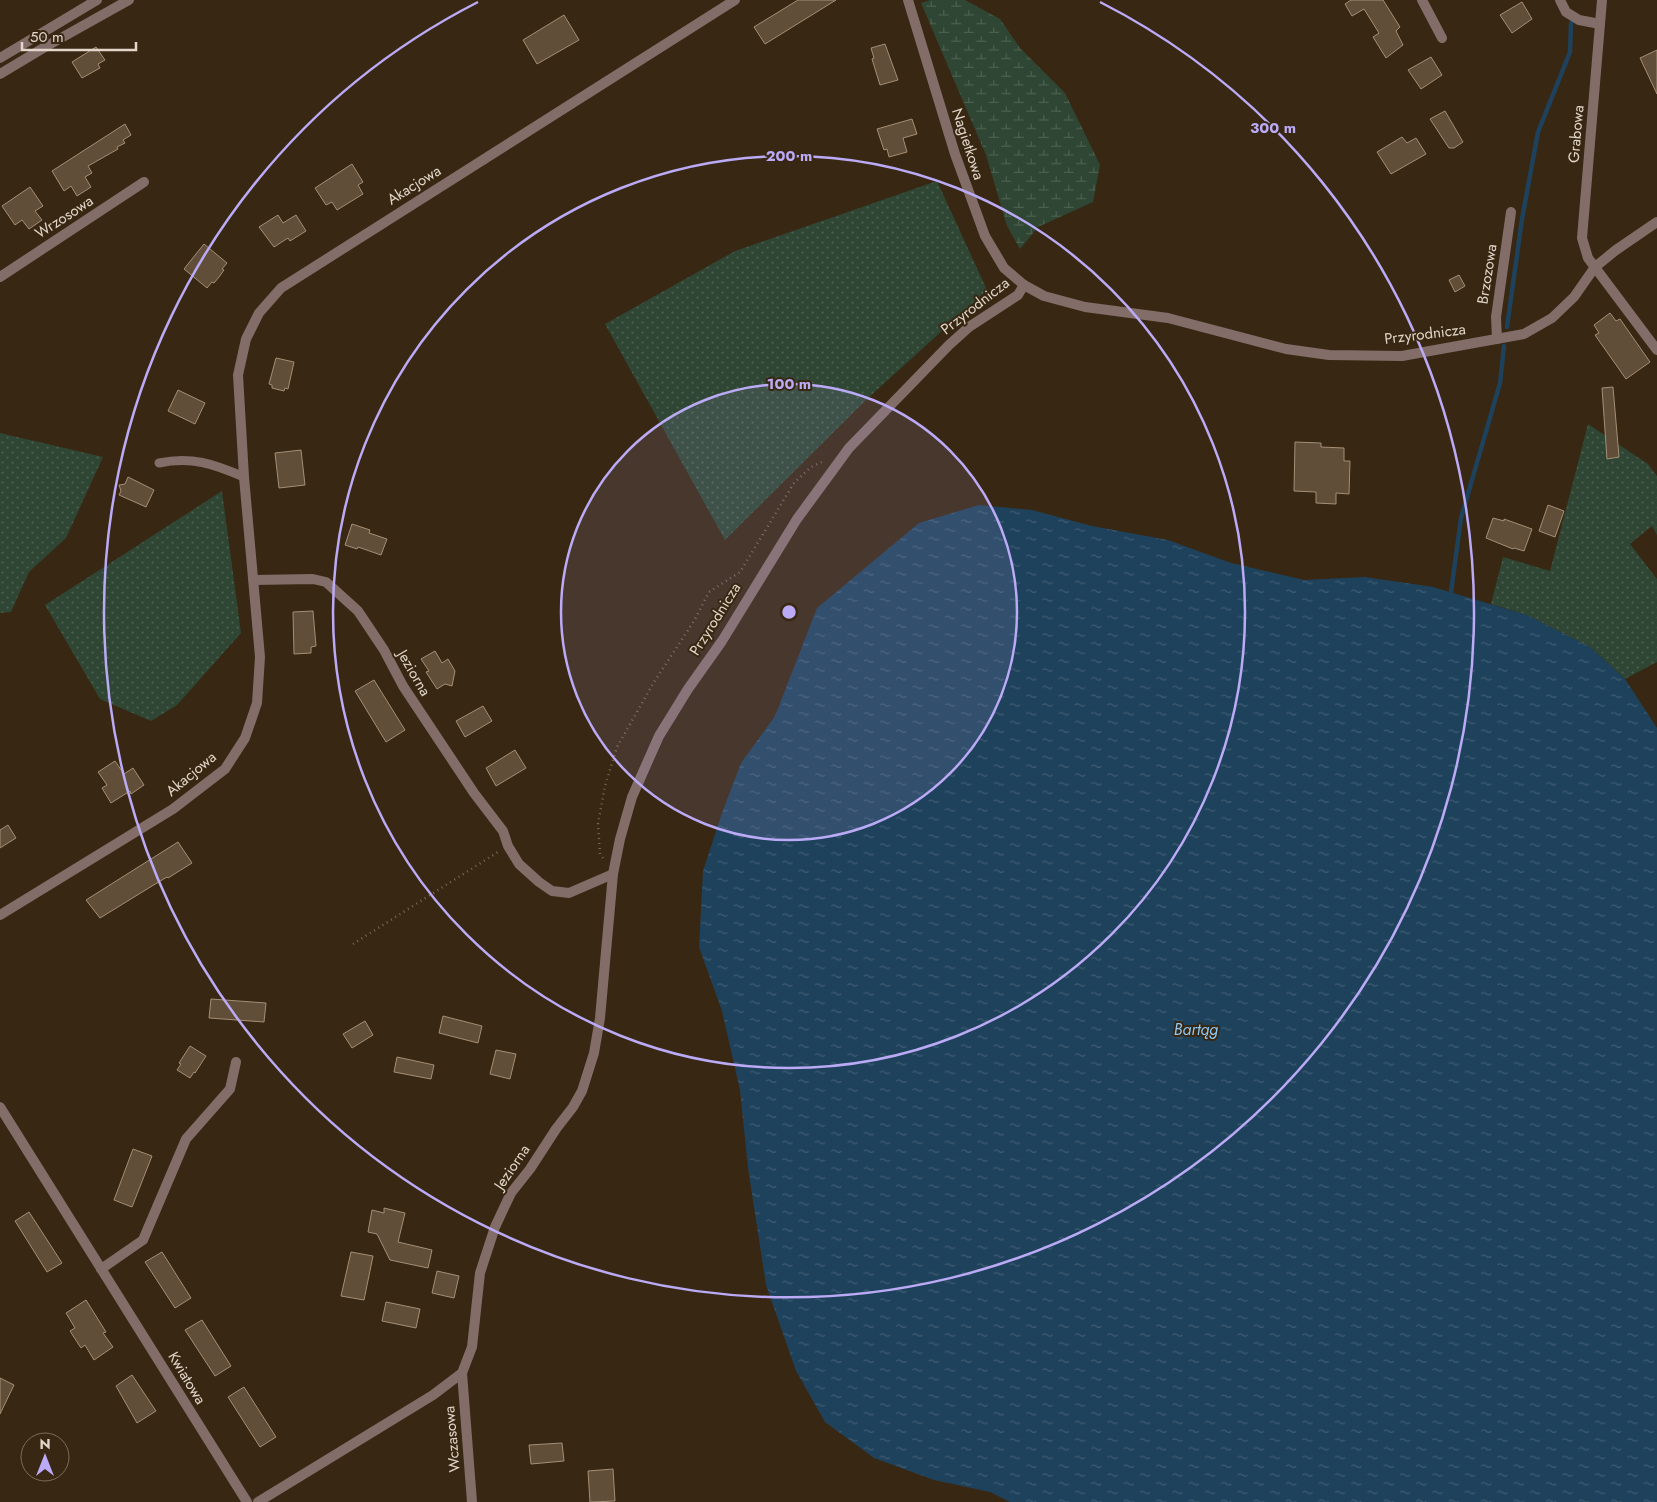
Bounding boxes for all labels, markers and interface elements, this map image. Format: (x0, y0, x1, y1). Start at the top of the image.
scale bar (22, 20, 136, 52)
text: 50 m (30, 26, 64, 48)
street label: Grabowa (1563, 104, 1589, 164)
street label: Nagietkowa (946, 105, 990, 183)
text: 300 m (1250, 117, 1296, 139)
text: 200 m (766, 145, 812, 167)
street label: Akacjowa (383, 160, 445, 210)
street label: Wrzosowa (30, 190, 98, 244)
street label: Brzozowa (1471, 242, 1503, 306)
street label: Przyrodnicza (936, 272, 1014, 340)
street label: Przyrodnicza (1383, 318, 1467, 350)
text: 100 m (767, 373, 811, 395)
street label: Przyrodnicza (684, 578, 746, 660)
centre of rings (780, 603, 798, 621)
street label: Jeziorna (391, 644, 436, 700)
street label: Akacjowa (161, 746, 221, 802)
water label: Bartąg (1174, 1018, 1218, 1041)
street label: Jeziorna (488, 1140, 535, 1196)
street label: Kwiatowa (163, 1347, 211, 1409)
street label: Wczasowa (438, 1405, 466, 1473)
north arrow (20, 1432, 70, 1482)
text: N (39, 1434, 51, 1454)

